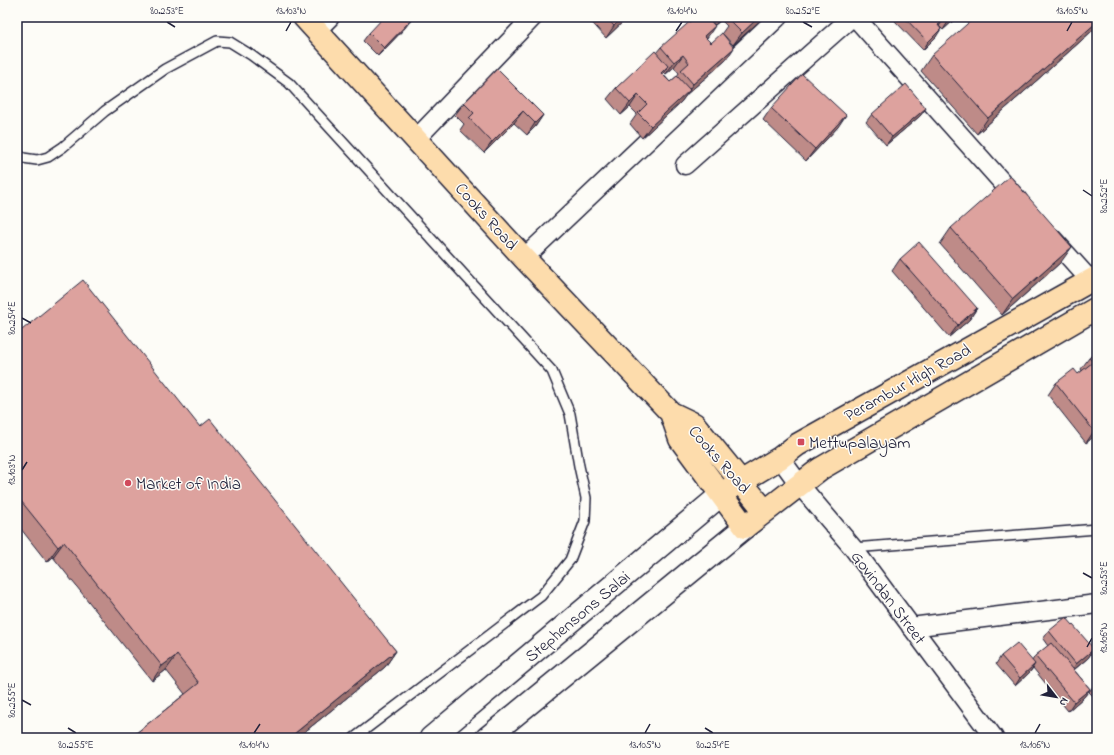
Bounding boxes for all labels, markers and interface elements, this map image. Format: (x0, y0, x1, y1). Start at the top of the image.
text: 80.253°E (150, 4, 184, 19)
text: 13.103°N (276, 4, 306, 19)
text: 13.104°N (667, 4, 697, 19)
text: 80.252°E (786, 4, 820, 19)
text: 13.105°N (1056, 4, 1088, 19)
street label: Cooks Road (449, 177, 524, 257)
text: 80.252°E (1097, 179, 1112, 213)
text: 80.254°E (5, 301, 20, 335)
street label: Perambur High Road (840, 338, 977, 430)
street label: Cooks Road (682, 420, 756, 500)
place label: Mettupalayam (809, 431, 910, 457)
marker: Mettupalayam (796, 437, 806, 447)
text: 13.103°N (5, 455, 20, 485)
place label: Market of India (136, 472, 241, 497)
marker: Market of India (123, 478, 133, 488)
street label: Govindan Street (844, 546, 932, 650)
text: 80.253°E (1097, 561, 1112, 595)
street label: Stephensons Salai (520, 565, 636, 669)
text: 13.106°N (1097, 622, 1112, 653)
north arrow (1036, 677, 1076, 717)
text: 80.255°E (5, 682, 20, 718)
text: N (1055, 694, 1072, 709)
text: 80.255°E (58, 738, 94, 753)
text: 13.104°N (239, 738, 269, 753)
text: 13.105°N (629, 738, 661, 753)
text: 80.254°E (696, 738, 730, 753)
text: 13.106°N (1020, 738, 1051, 753)

